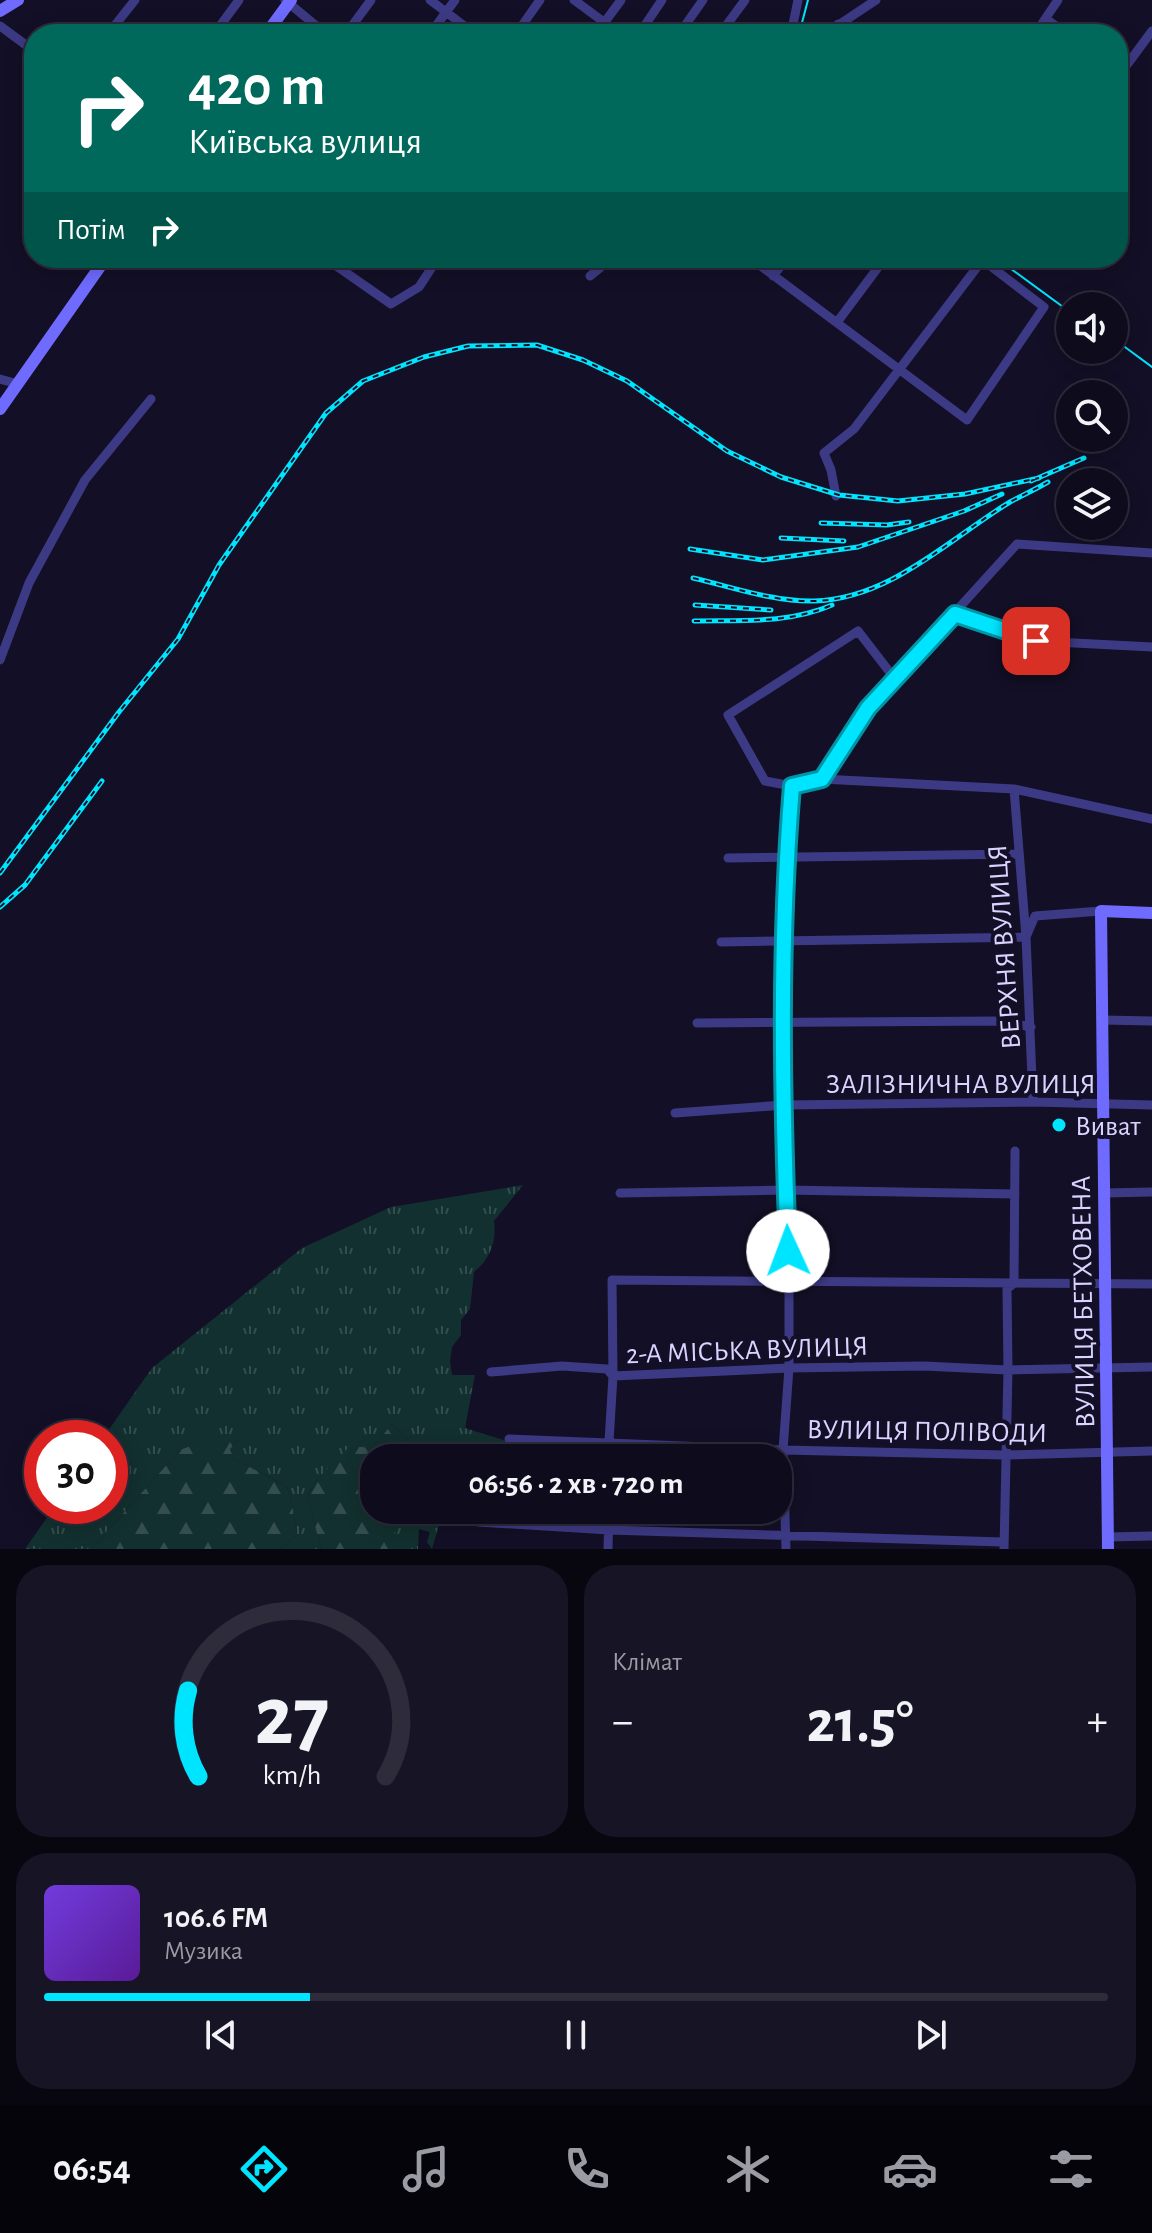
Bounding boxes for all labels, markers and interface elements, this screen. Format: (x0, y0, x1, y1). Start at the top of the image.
icon: right (56, 56, 160, 160)
text: 420 m (188, 59, 325, 115)
text: Київська вулиця (188, 124, 422, 160)
icon: right (142, 208, 186, 252)
text: Потім (56, 215, 126, 245)
map controls (1056, 292, 1128, 540)
button: sound (1056, 292, 1128, 364)
button: search (1056, 380, 1128, 452)
button: layers (1056, 468, 1128, 540)
pin (1002, 607, 1070, 675)
icon: arrive (1014, 619, 1058, 663)
street label: ВЕРХНЯ ВУЛИЦЯ (984, 844, 1026, 1050)
street label: ЗАЛІЗНИЧНА ВУЛИЦЯ (826, 1071, 1096, 1099)
place label: Виват (1075, 1113, 1142, 1141)
marker: Виват (1050, 1116, 1068, 1134)
street label: ВУЛИЦЯ БЕТХОВЕНА (1068, 1175, 1100, 1428)
position arrow (746, 1209, 830, 1293)
street label: 2-А МІСЬКА ВУЛИЦЯ (625, 1333, 869, 1369)
street label: ВУЛИЦЯ ПОЛІВОДИ (806, 1416, 1048, 1448)
speed limit sign: 30 (24, 1420, 128, 1524)
text: 06:56 · 2 хв · 720 m (468, 1469, 684, 1499)
text: Клімат (612, 1649, 682, 1675)
text: 27 (254, 1676, 330, 1760)
text: 21.5° (806, 1693, 914, 1753)
text: − (612, 1700, 633, 1744)
text: + (1087, 1700, 1108, 1744)
text: km/h (263, 1761, 321, 1790)
text: 106.6 FM (164, 1903, 268, 1933)
text: Музика (164, 1938, 243, 1964)
icon: previous (199, 2013, 243, 2057)
icon: pause (554, 2013, 598, 2057)
icon: next (909, 2013, 953, 2057)
icon: directions (236, 2141, 292, 2197)
icon: music (398, 2141, 454, 2197)
icon: phone (559, 2141, 615, 2197)
icon: climate (720, 2141, 776, 2197)
icon: car (882, 2141, 938, 2197)
icon: filters (1043, 2141, 1099, 2197)
text: 06:54 (53, 2151, 131, 2187)

